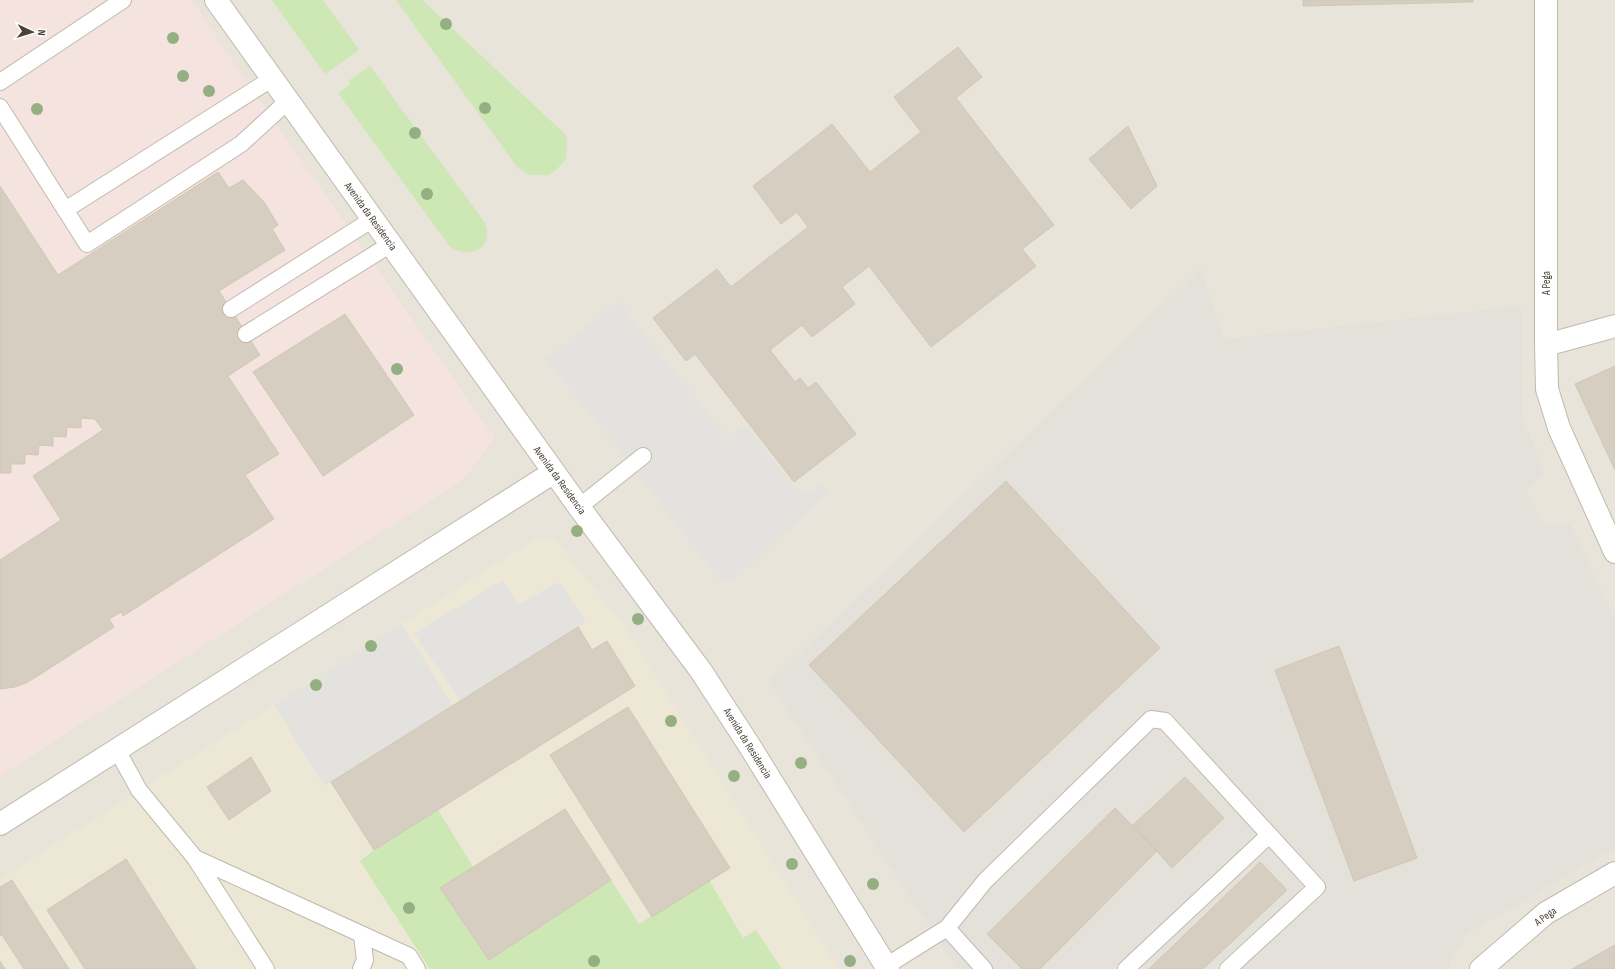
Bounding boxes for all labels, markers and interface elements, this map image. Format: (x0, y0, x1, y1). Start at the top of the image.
north arrow (12, 12, 52, 52)
text: N (35, 29, 48, 36)
street label: Avenida da Residencia (341, 179, 400, 253)
street label: A Pega (1540, 271, 1553, 296)
street label: Avenida da Residencia (530, 443, 589, 517)
street label: Avenida da Residencia (720, 705, 775, 781)
street label: A Pega (1531, 904, 1559, 929)

